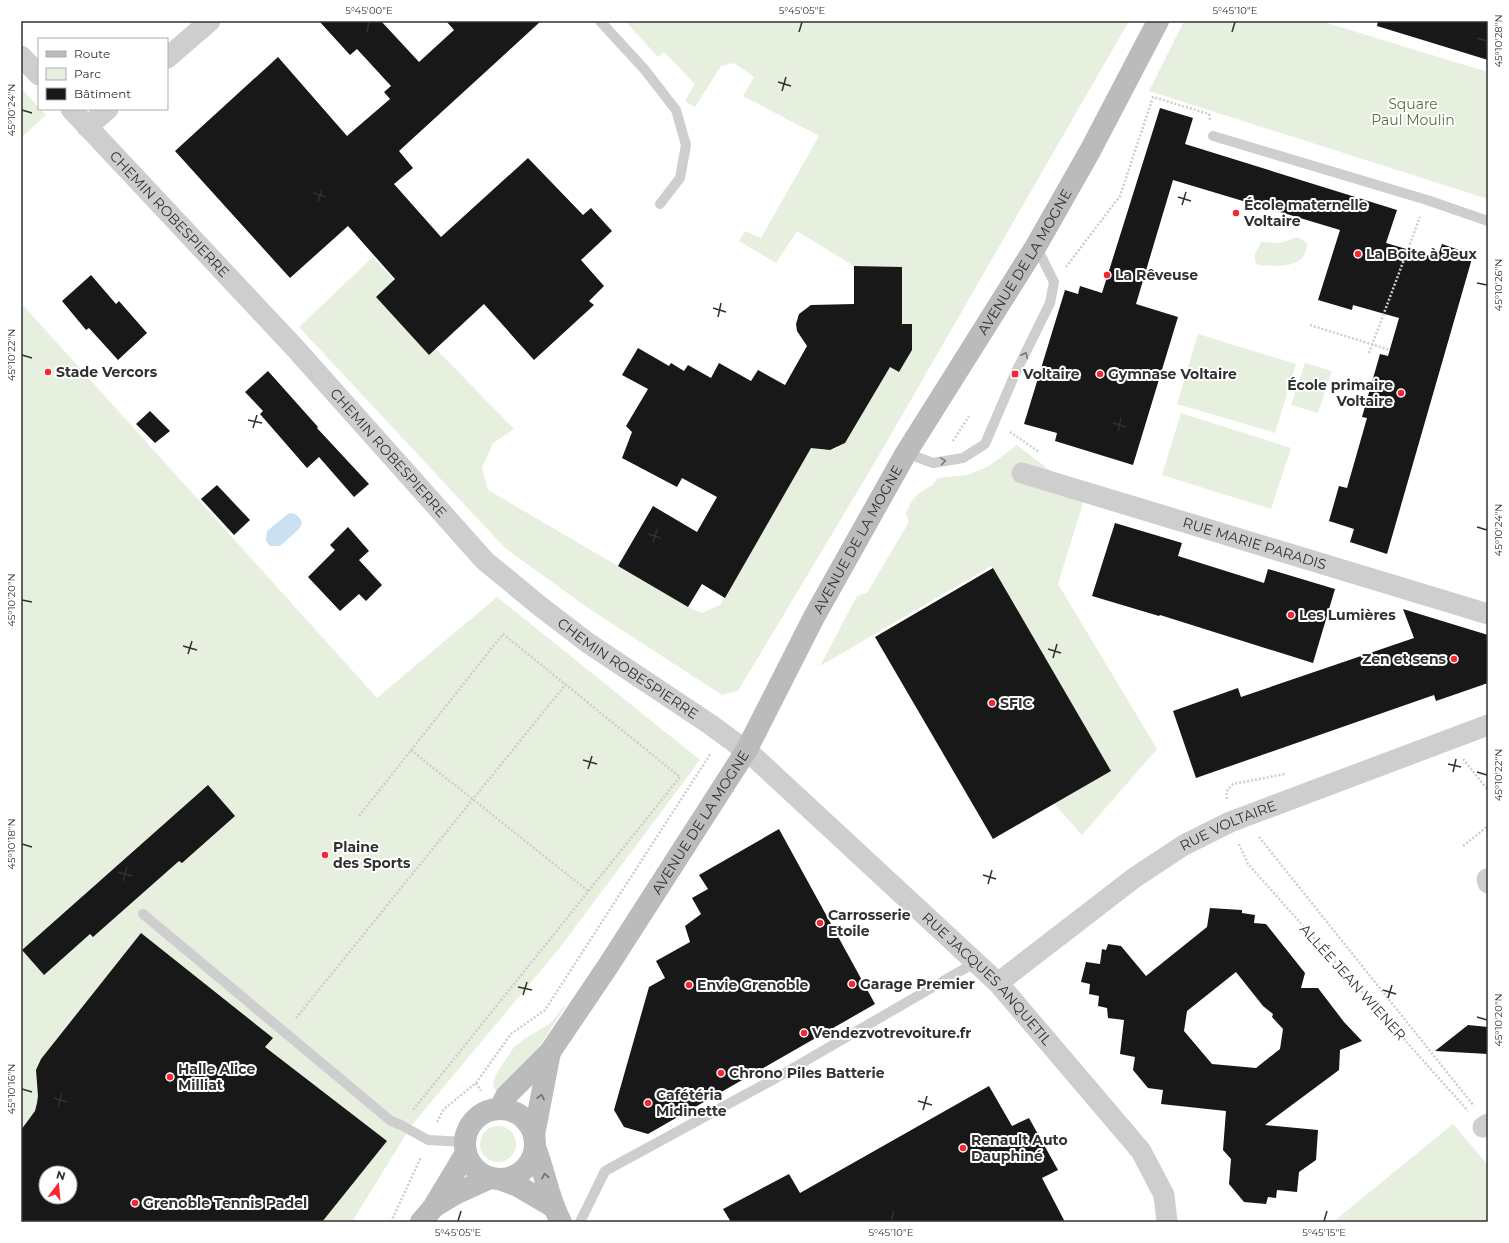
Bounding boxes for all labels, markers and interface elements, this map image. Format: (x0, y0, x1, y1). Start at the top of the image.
text: 5°45'00"E (345, 4, 393, 17)
text: 5°45'05"E (779, 4, 825, 17)
text: 5°45'10"E (1213, 4, 1258, 17)
text: 45°10'28"N (1492, 14, 1505, 68)
legend (38, 38, 168, 110)
text: Route (74, 46, 110, 61)
text: Parc (74, 66, 101, 81)
text: 45°10'24"N (5, 84, 18, 136)
text: Bâtiment (74, 86, 131, 101)
park label: Square Paul Moulin (1371, 95, 1455, 129)
street label: CHEMIN ROBESPIERRE (106, 147, 233, 281)
street label: AVENUE DE LA MOGNE (974, 186, 1076, 338)
place label: École maternelle Voltaire (1243, 196, 1368, 230)
marker: École maternelle Voltaire (1231, 208, 1241, 218)
place label: La Boite à Jeux (1366, 245, 1477, 263)
marker: La Boite à Jeux (1353, 249, 1363, 259)
text: 45°10'26"N (1492, 259, 1505, 311)
place label: La Rêveuse (1115, 266, 1198, 284)
marker: La Rêveuse (1102, 270, 1112, 280)
text: 45°10'22"N (5, 329, 18, 381)
one-way arrow (1020, 352, 1028, 359)
place label: Stade Vercors (56, 363, 158, 381)
place label: Voltaire (1022, 365, 1080, 383)
place label: Gymnase Voltaire (1108, 365, 1237, 383)
marker: Stade Vercors (43, 367, 53, 377)
marker: Voltaire (1010, 369, 1020, 379)
marker: Gymnase Voltaire (1095, 369, 1105, 379)
place label: École primaire Voltaire (1287, 376, 1393, 410)
street label: CHEMIN ROBESPIERRE (326, 385, 451, 521)
marker: École primaire Voltaire (1396, 388, 1406, 398)
one-way arrow (940, 457, 946, 466)
street label: AVENUE DE LA MOGNE (809, 462, 906, 617)
text: 45°10'24"N (1492, 504, 1505, 556)
street label: RUE MARIE PARADIS (1181, 513, 1329, 574)
text: 45°10'20"N (5, 573, 18, 627)
place label: Les Lumières (1299, 606, 1396, 624)
marker: Les Lumières (1286, 610, 1296, 620)
street label: CHEMIN ROBESPIERRE (554, 614, 702, 723)
place label: Zen et sens (1362, 650, 1447, 668)
marker: Zen et sens (1449, 654, 1459, 664)
place label: SFIC (1000, 694, 1033, 712)
marker: SFIC (987, 698, 997, 708)
street label: AVENUE DE LA MOGNE (647, 747, 753, 898)
text: 45°10'22"N (1492, 749, 1505, 801)
street label: RUE VOLTAIRE (1177, 796, 1279, 855)
text: 45°10'18"N (5, 818, 18, 870)
place label: Plaine des Sports (333, 838, 411, 872)
marker: Plaine des Sports (320, 850, 330, 860)
place label: Carrosserie Etoile (828, 906, 911, 940)
street label: RUE JACQUES ANQUETIL (918, 908, 1056, 1049)
marker: Carrosserie Etoile (815, 918, 825, 928)
street label: ALLÉE JEAN WIENER (1296, 920, 1410, 1044)
place label: Garage Premier (860, 975, 975, 993)
place label: Envie Grenoble (697, 976, 809, 994)
marker: Garage Premier (847, 979, 857, 989)
marker: Envie Grenoble (684, 980, 694, 990)
text: 45°10'20"N (1492, 993, 1505, 1047)
place label: Vendezvotrevoiture.fr (811, 1024, 971, 1042)
marker: Vendezvotrevoiture.fr (799, 1028, 809, 1038)
place label: Halle Alice Milliat (178, 1060, 256, 1094)
text: 45°10'16"N (5, 1064, 18, 1115)
place label: Chrono Piles Batterie (729, 1064, 885, 1082)
marker: Chrono Piles Batterie (716, 1068, 726, 1078)
marker: Halle Alice Milliat (165, 1072, 175, 1082)
place label: Cafétéria Midinette (656, 1086, 727, 1120)
one-way arrow (536, 1094, 544, 1100)
marker: Cafétéria Midinette (643, 1098, 653, 1108)
place label: Renault Auto Dauphiné (971, 1131, 1068, 1165)
marker: Renault Auto Dauphiné (958, 1143, 968, 1153)
north arrow (38, 1165, 78, 1205)
text: N (55, 1167, 67, 1183)
one-way arrow (541, 1173, 549, 1179)
place label: Grenoble Tennis Padel (143, 1194, 307, 1212)
marker: Grenoble Tennis Padel (130, 1198, 140, 1208)
text: 5°45'05"E (435, 1226, 481, 1239)
text: 5°45'10"E (869, 1226, 914, 1239)
text: 5°45'15"E (1302, 1226, 1346, 1239)

